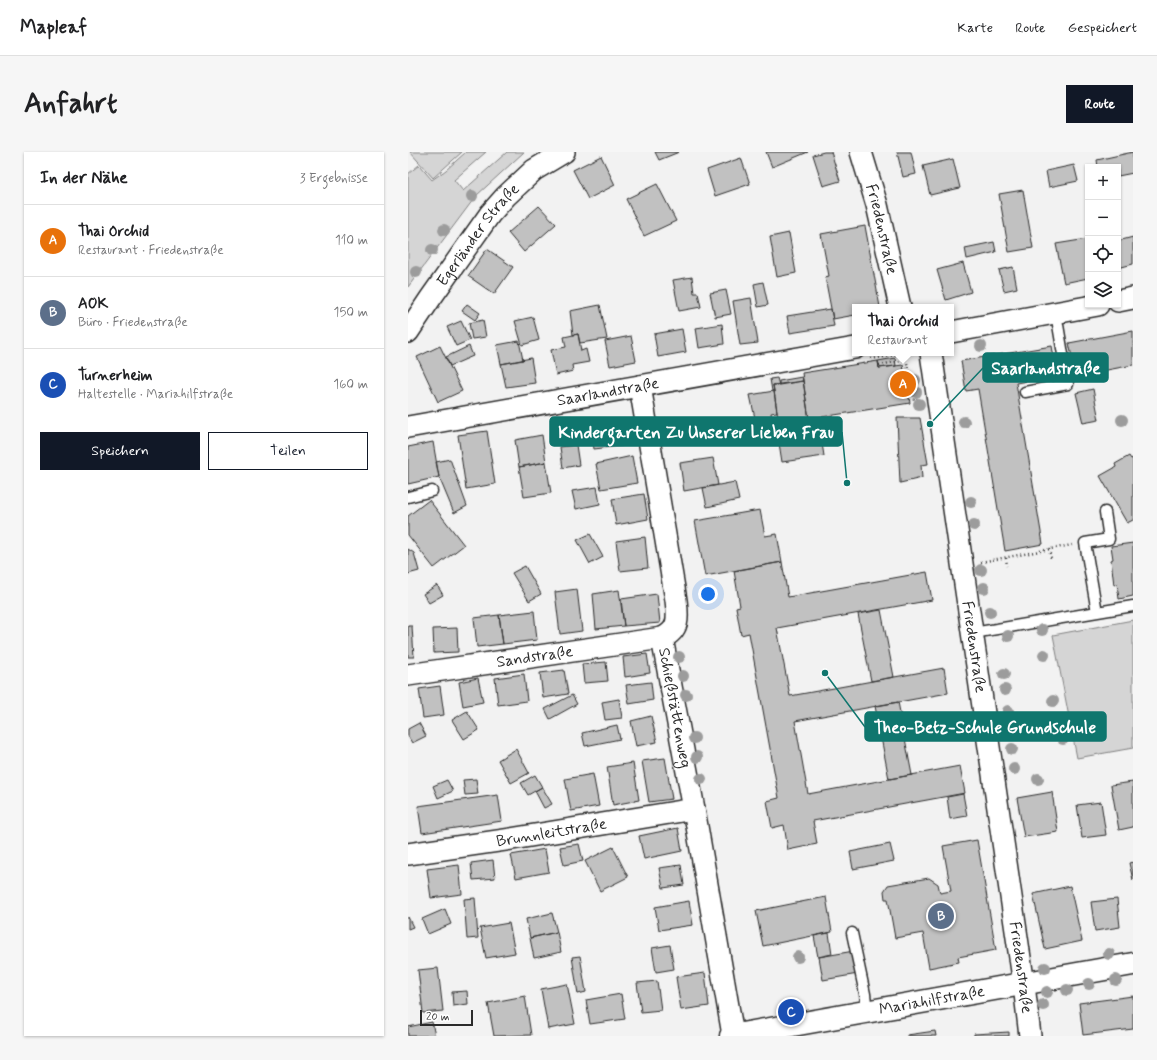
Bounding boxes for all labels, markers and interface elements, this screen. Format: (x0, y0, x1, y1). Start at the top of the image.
text: Mapleaf (20, 15, 87, 40)
text: Karte (957, 19, 993, 37)
text: Route (1015, 19, 1046, 37)
text: Gespeichert (1068, 19, 1137, 37)
button: Route (1066, 85, 1133, 123)
text: Anfahrt (24, 86, 117, 123)
map controls (1085, 164, 1121, 308)
button: + (1085, 164, 1121, 200)
text: In der Nähe (40, 167, 128, 189)
text: 3 Ergebnisse (300, 170, 368, 187)
street label: Egerländer Straße (432, 178, 524, 290)
street label: Friedenstraße (861, 181, 903, 277)
button: − (1085, 200, 1121, 236)
text: Thai Orchid (78, 222, 149, 242)
text: A (49, 232, 57, 249)
text: 110 m (335, 232, 368, 249)
button: locate (1085, 236, 1121, 272)
text: Restaurant · Friedenstraße (78, 242, 224, 259)
button: layers (1085, 272, 1121, 308)
text: AOK (78, 294, 108, 314)
text: B (49, 304, 57, 321)
text: 150 m (334, 304, 368, 321)
popup (852, 304, 954, 356)
text: Thai Orchid (867, 312, 939, 332)
text: Büro · Friedenstraße (78, 314, 188, 331)
text: Restaurant (867, 332, 928, 349)
callout: Saarlandstraße (983, 353, 1108, 382)
text: Saarlandstraße (991, 358, 1101, 380)
text: Turnerheim (78, 366, 152, 386)
pin: A (890, 369, 916, 399)
street label: Saarlandstraße (555, 372, 661, 411)
text: C (48, 376, 58, 393)
text: 160 m (333, 376, 368, 393)
text: Haltestelle · Mariahilfstraße (78, 386, 233, 403)
callout: Kindergarten Zu Unserer Lieben Frau (550, 417, 842, 446)
text: Kindergarten Zu Unserer Lieben Frau (558, 422, 834, 447)
button: Speichern (40, 432, 200, 470)
button: Teilen (208, 432, 368, 470)
your location (698, 584, 718, 604)
street label: Friedenstraße (957, 599, 991, 694)
street label: Sandstraße (495, 641, 574, 673)
street label: Schießstättenweg (654, 646, 697, 770)
callout: Theo-Betz-Schule Grundschule (865, 712, 1106, 741)
text: Theo-Betz-Schule Grundschule (874, 717, 1096, 739)
street label: Brunnleitstraße (495, 813, 608, 852)
pin: B (928, 901, 954, 931)
street label: Friedenstraße (1004, 920, 1038, 1015)
street label: Mariahilfstraße (877, 980, 986, 1020)
pin: C (778, 997, 804, 1027)
scale bar (420, 1008, 473, 1027)
text: 20 m (426, 1010, 449, 1024)

